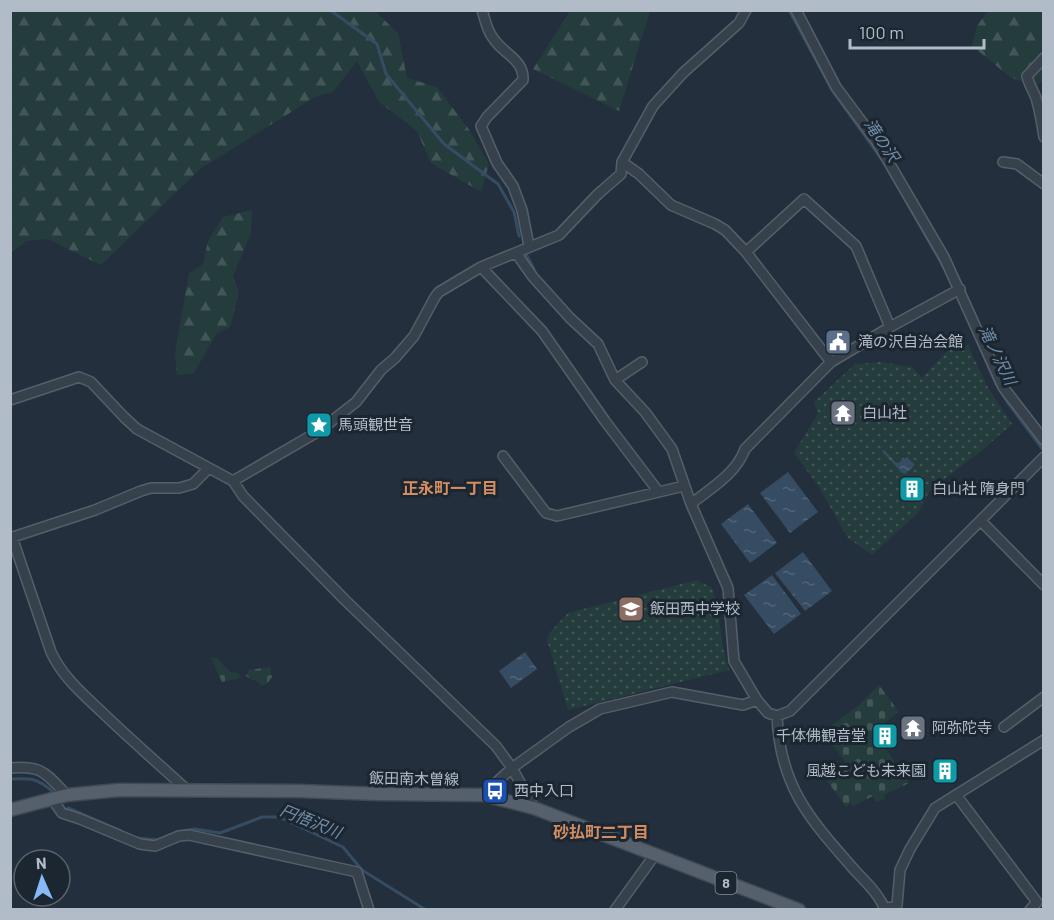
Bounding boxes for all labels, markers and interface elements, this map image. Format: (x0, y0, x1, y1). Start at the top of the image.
scale bar (850, 12, 984, 50)
text: 100 m (859, 21, 904, 43)
water label: 滝の沢 (861, 115, 905, 167)
water label: 滝ノ沢川 (976, 322, 1022, 389)
public building icon: 滝の沢自治会館 (823, 327, 853, 357)
place label: 滝の沢自治会館 (858, 332, 963, 350)
temple icon: 白山社 (828, 398, 858, 428)
place label: 白山社 (862, 403, 907, 421)
place icon: 馬頭観世音 (304, 410, 334, 440)
place label: 馬頭観世音 (338, 415, 413, 433)
building icon: 白山社 隋身門 (897, 474, 927, 504)
district label: 正永町一丁目 (402, 478, 498, 497)
place label: 白山社 隋身門 (932, 479, 1025, 497)
school or university icon: 飯田西中学校 (616, 594, 646, 624)
place label: 飯田西中学校 (650, 599, 740, 617)
temple icon: 阿弥陀寺 (898, 713, 928, 743)
place label: 阿弥陀寺 (932, 718, 992, 736)
building icon: 千体佛観音堂 (870, 721, 900, 751)
place label: 千体佛観音堂 (776, 726, 866, 744)
building icon: 風越こども未来園 (930, 756, 960, 786)
place label: 風越こども未来園 (806, 761, 926, 779)
street label: 飯田南木曽線 (369, 768, 459, 788)
bus stop icon: 西中入口 (480, 776, 510, 806)
place label: 西中入口 (514, 781, 574, 799)
water label: 円悟沢川 (278, 800, 346, 842)
district label: 砂払町二丁目 (553, 822, 649, 841)
north arrow (12, 848, 72, 908)
text: N (35, 853, 47, 872)
road number: 8 (716, 872, 736, 894)

